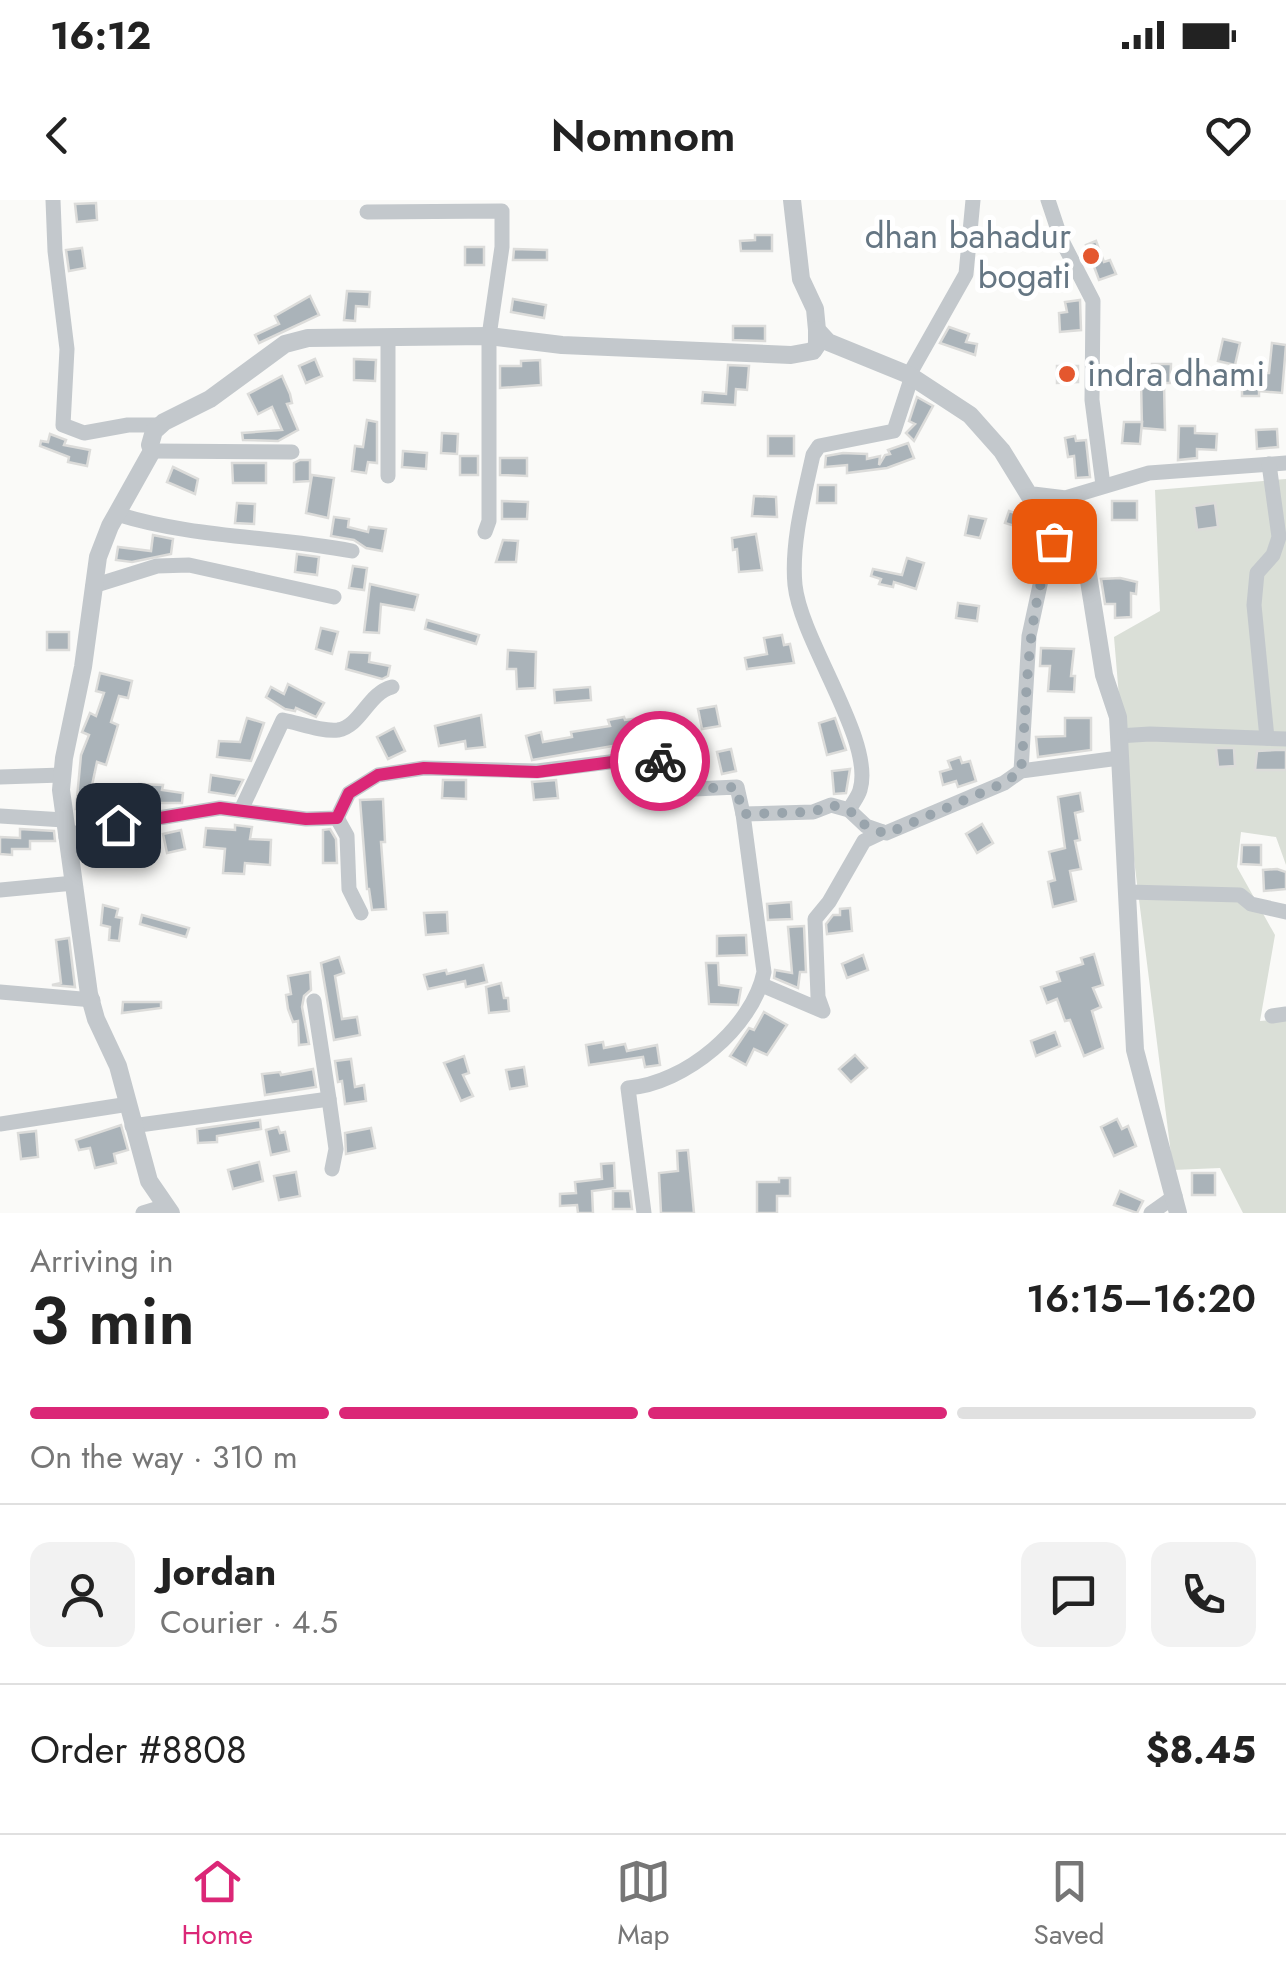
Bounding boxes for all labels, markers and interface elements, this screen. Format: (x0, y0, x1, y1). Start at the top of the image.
text: 16:12 (50, 8, 151, 63)
text: Nomnom (550, 103, 736, 168)
icon: back (30, 108, 85, 163)
icon: heart (1201, 108, 1256, 163)
place label: dhan bahadur bogati (865, 211, 1071, 301)
marker: dhan bahadur bogati (1080, 245, 1102, 267)
place label: indra dhami (1087, 349, 1265, 399)
marker: indra dhami (1056, 363, 1078, 385)
pin (1012, 499, 1097, 584)
icon: bag (1027, 514, 1082, 569)
courier (610, 711, 710, 811)
icon: bike (633, 734, 688, 789)
pin (76, 783, 161, 868)
icon: home (91, 798, 146, 853)
text: Arriving in (30, 1238, 174, 1284)
text: 16:15–16:20 (1026, 1271, 1256, 1326)
text: 3 min (30, 1274, 195, 1368)
text: On the way · 310 m (30, 1434, 298, 1480)
button: person (30, 1542, 135, 1647)
button: chat (1021, 1542, 1126, 1647)
button: phone (1151, 1542, 1256, 1647)
text: Jordan (160, 1544, 276, 1599)
text: Courier · 4.5 (160, 1599, 338, 1645)
text: Order #8808 (30, 1722, 247, 1777)
text: $8.45 (1146, 1722, 1256, 1777)
tab: Home (181, 1854, 253, 1955)
tab: Map (616, 1854, 671, 1955)
tab: Saved (1034, 1854, 1105, 1955)

